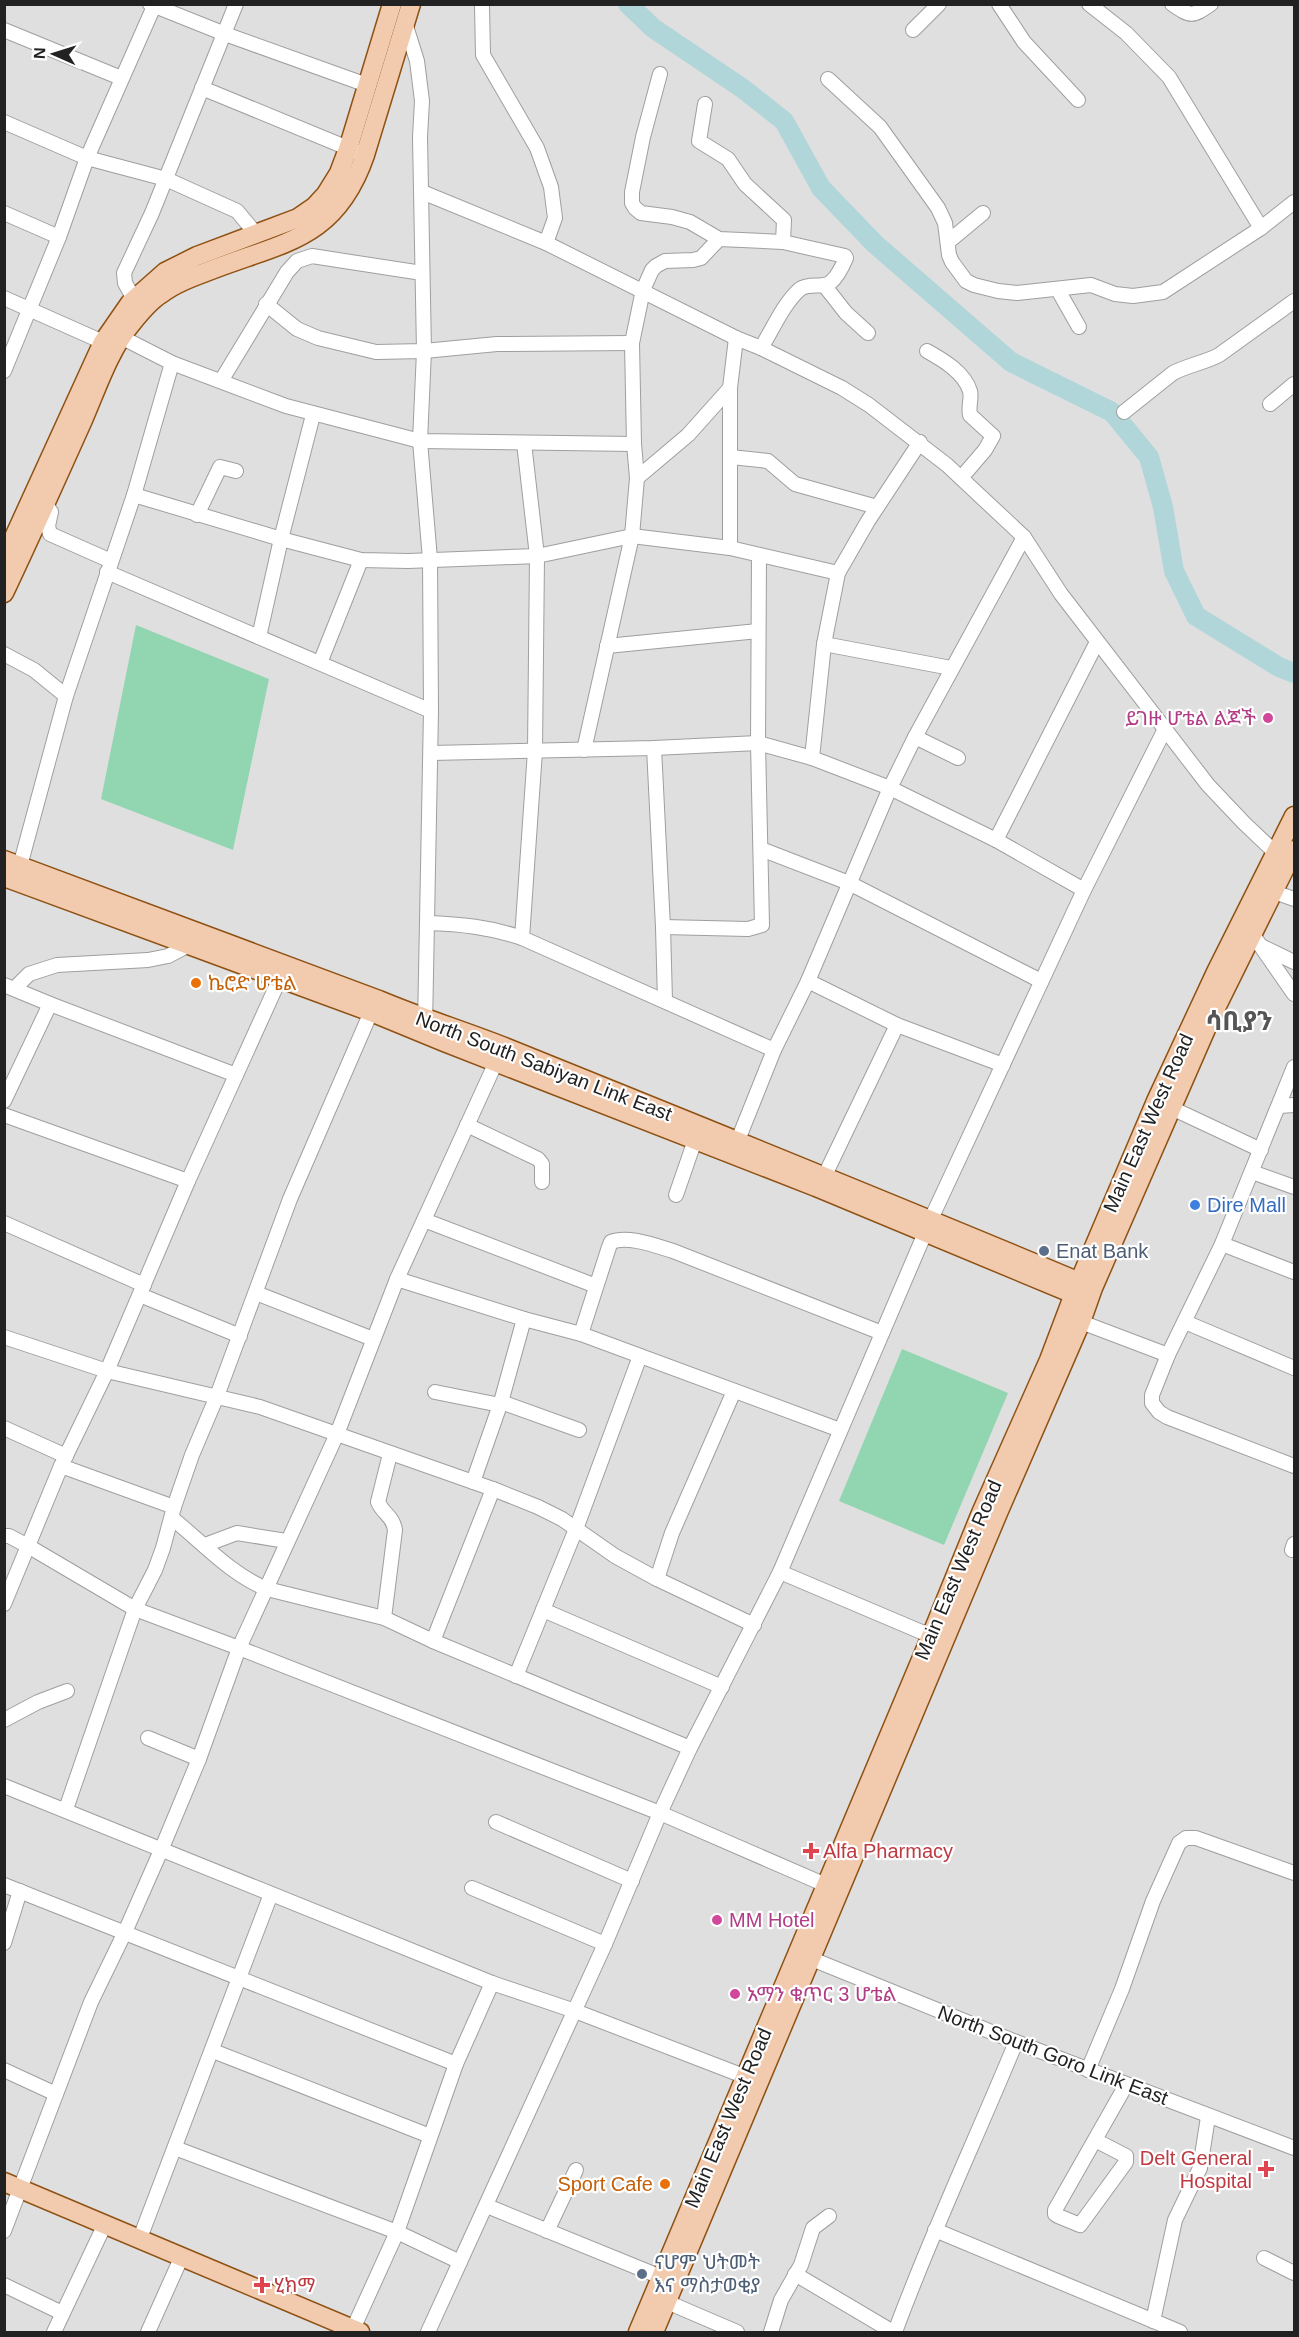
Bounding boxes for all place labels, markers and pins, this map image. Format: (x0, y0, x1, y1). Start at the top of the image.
place label: ይገዙ ሆቴል ልጆች (1125, 707, 1256, 729)
marker: ይገዙ ሆቴል ልጆች (1261, 711, 1275, 725)
place label: ኬሮድ ሆቴል (208, 972, 296, 994)
marker: ኬሮድ ሆቴል (189, 976, 203, 990)
place label: Dire Mall (1207, 1194, 1286, 1216)
marker: Dire Mall (1188, 1198, 1202, 1212)
place label: Enat Bank (1056, 1240, 1149, 1262)
marker: Enat Bank (1037, 1244, 1051, 1258)
place label: Alfa Pharmacy (823, 1840, 953, 1862)
marker: Alfa Pharmacy (804, 1844, 818, 1858)
place label: MM Hotel (729, 1909, 815, 1931)
marker: MM Hotel (710, 1913, 724, 1927)
place label: አማን ቁጥር 3 ሆቴል (747, 1983, 896, 2005)
marker: አማን ቁጥር 3 ሆቴል (728, 1987, 742, 2001)
place label: Delt General Hospital (1140, 2147, 1252, 2192)
marker: Delt General Hospital (1257, 2160, 1275, 2178)
place label: Sport Cafe (557, 2173, 653, 2195)
marker: Sport Cafe (658, 2177, 672, 2191)
place label: ናሆም ህትመት እና ማስታወቂያ (654, 2251, 760, 2296)
marker: ናሆም ህትመት እና ማስታወቂያ (635, 2267, 649, 2281)
place label: ሂክማ (274, 2274, 316, 2296)
marker: ሂክማ (255, 2278, 269, 2292)

